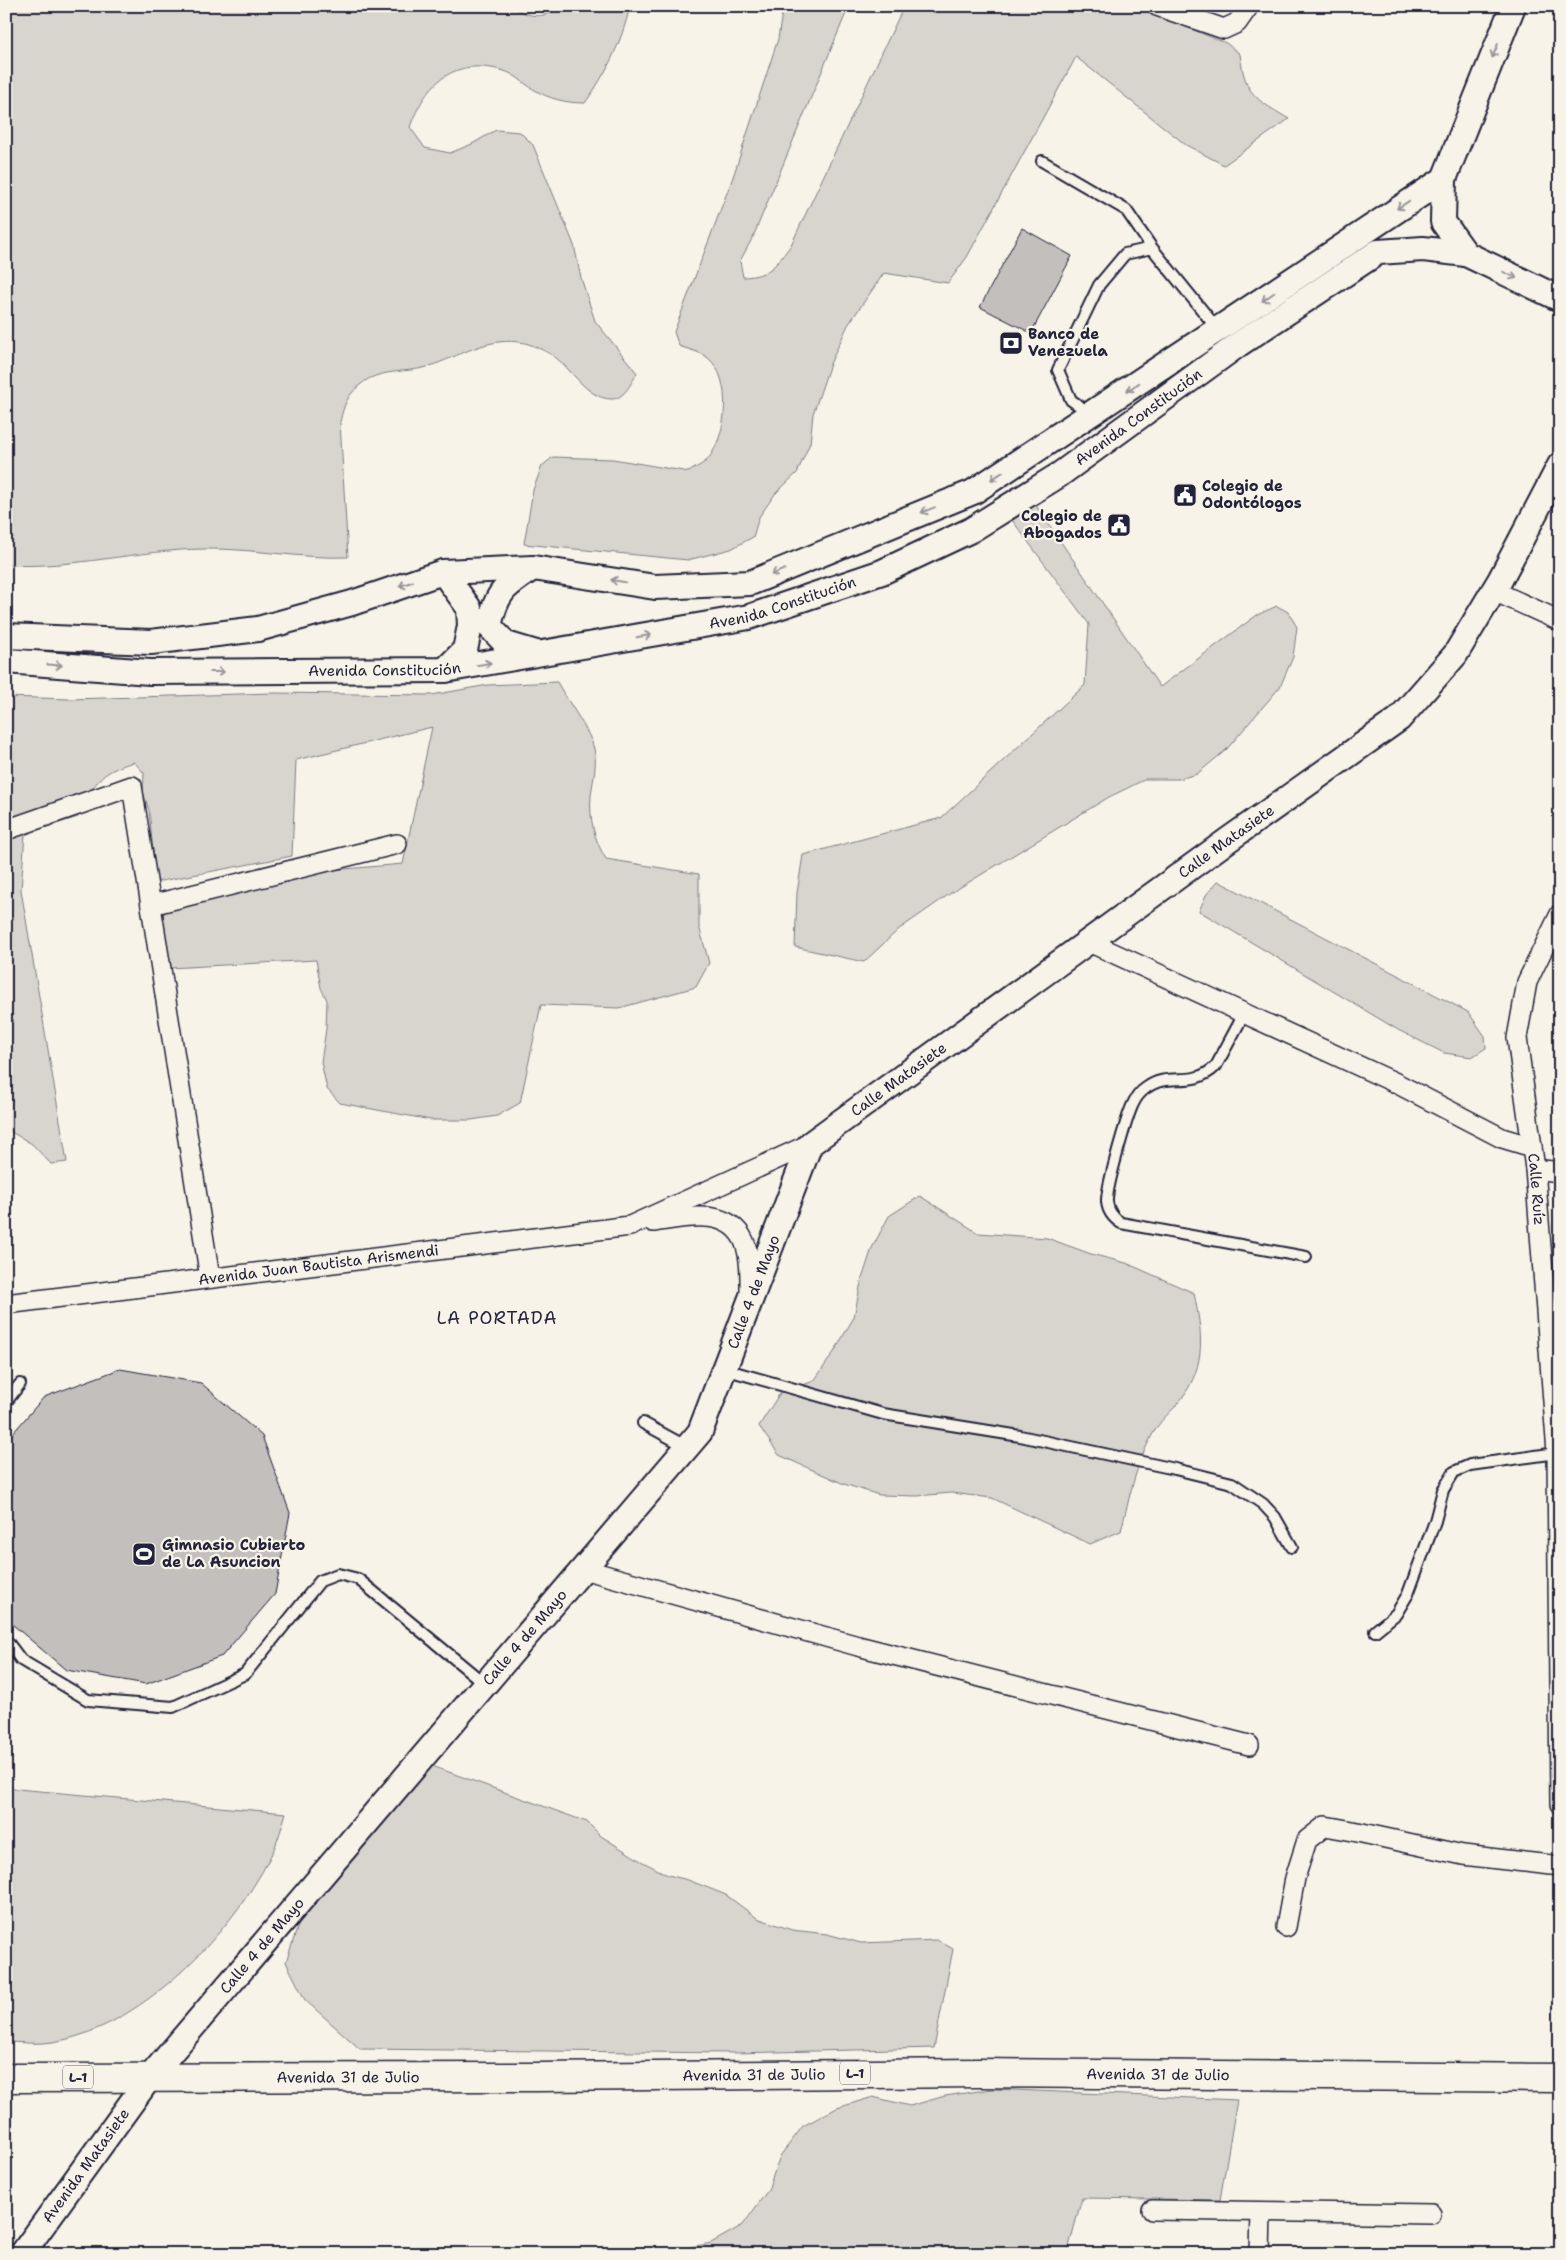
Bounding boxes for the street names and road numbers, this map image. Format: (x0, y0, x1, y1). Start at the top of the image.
street label: Avenida Constitución (1071, 364, 1206, 470)
street label: Avenida Constitución (708, 572, 859, 634)
street label: Avenida Constitución (308, 657, 462, 681)
street label: Calle Matasiete (1174, 800, 1278, 883)
street label: Calle Matasiete (847, 1038, 951, 1121)
street label: Calle Ruíz (1523, 1152, 1549, 1226)
street label: Calle 4 de Mayo (723, 1232, 784, 1352)
street label: Avenida Juan Bautista Arismendi (197, 1240, 440, 1290)
street label: Calle 4 de Mayo (478, 1585, 571, 1690)
street label: Calle 4 de Mayo (215, 1893, 309, 1998)
road number: L-1 (840, 2062, 870, 2084)
street label: Avenida 31 de Julio (682, 2064, 826, 2086)
street label: Avenida 31 de Julio (1086, 2064, 1230, 2085)
road number: L-1 (63, 2066, 93, 2088)
street label: Avenida 31 de Julio (276, 2067, 420, 2087)
street label: Avenida Matasiete (38, 2104, 134, 2227)

